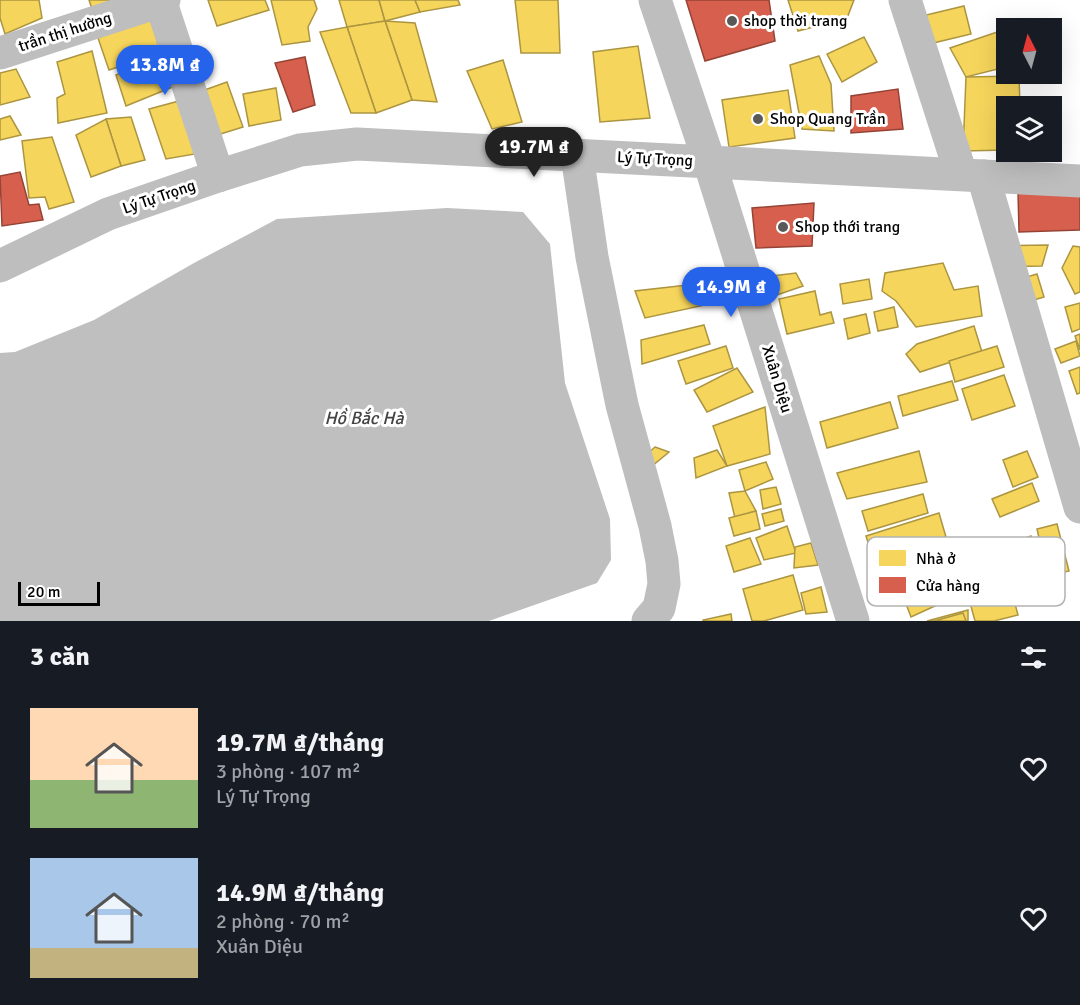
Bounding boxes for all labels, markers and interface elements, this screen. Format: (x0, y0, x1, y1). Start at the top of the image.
street label: trần thị hường (16, 8, 114, 56)
place label: shop thời trang (744, 11, 847, 31)
marker: shop thời trang (725, 14, 739, 28)
north arrow (996, 18, 1062, 84)
map controls (996, 18, 1062, 162)
pin: 13.8M ₫ (110, 45, 220, 96)
text: 13.8M ₫ (130, 52, 200, 77)
button: layers (996, 96, 1062, 162)
place label: Shop Quang Trần (770, 109, 886, 129)
marker: Shop Quang Trần (751, 112, 765, 126)
pin: 19.7M ₫ (479, 127, 589, 178)
text: 19.7M ₫ (499, 134, 569, 159)
street label: Lý Tự Trọng (617, 147, 693, 171)
street label: Lý Tự Trọng (120, 175, 198, 219)
place label: Shop thới trang (795, 217, 900, 237)
marker: Shop thới trang (776, 220, 790, 234)
pin: 14.9M ₫ (676, 267, 786, 318)
text: 14.9M ₫ (696, 274, 766, 299)
street label: Xuân Diệu (757, 343, 797, 415)
water label: Hồ Bắc Hà (324, 407, 404, 429)
legend (867, 537, 1065, 606)
text: Nhà ở (916, 549, 956, 569)
text: Cửa hàng (916, 576, 980, 596)
scale bar (18, 579, 100, 606)
text: 20 m (27, 582, 61, 602)
text: 3 căn (30, 641, 90, 673)
icon: filters (1017, 641, 1050, 674)
text: 19.7M ₫/tháng (216, 727, 384, 759)
icon: home (78, 732, 150, 804)
icon: heart (1017, 752, 1050, 785)
text: 3 phòng · 107 m² (216, 759, 361, 784)
text: Lý Tự Trọng (216, 784, 311, 809)
text: 14.9M ₫/tháng (216, 877, 384, 909)
icon: home (78, 882, 150, 954)
icon: heart (1017, 902, 1050, 935)
text: 2 phòng · 70 m² (216, 909, 350, 934)
text: Xuân Diệu (216, 934, 303, 959)

